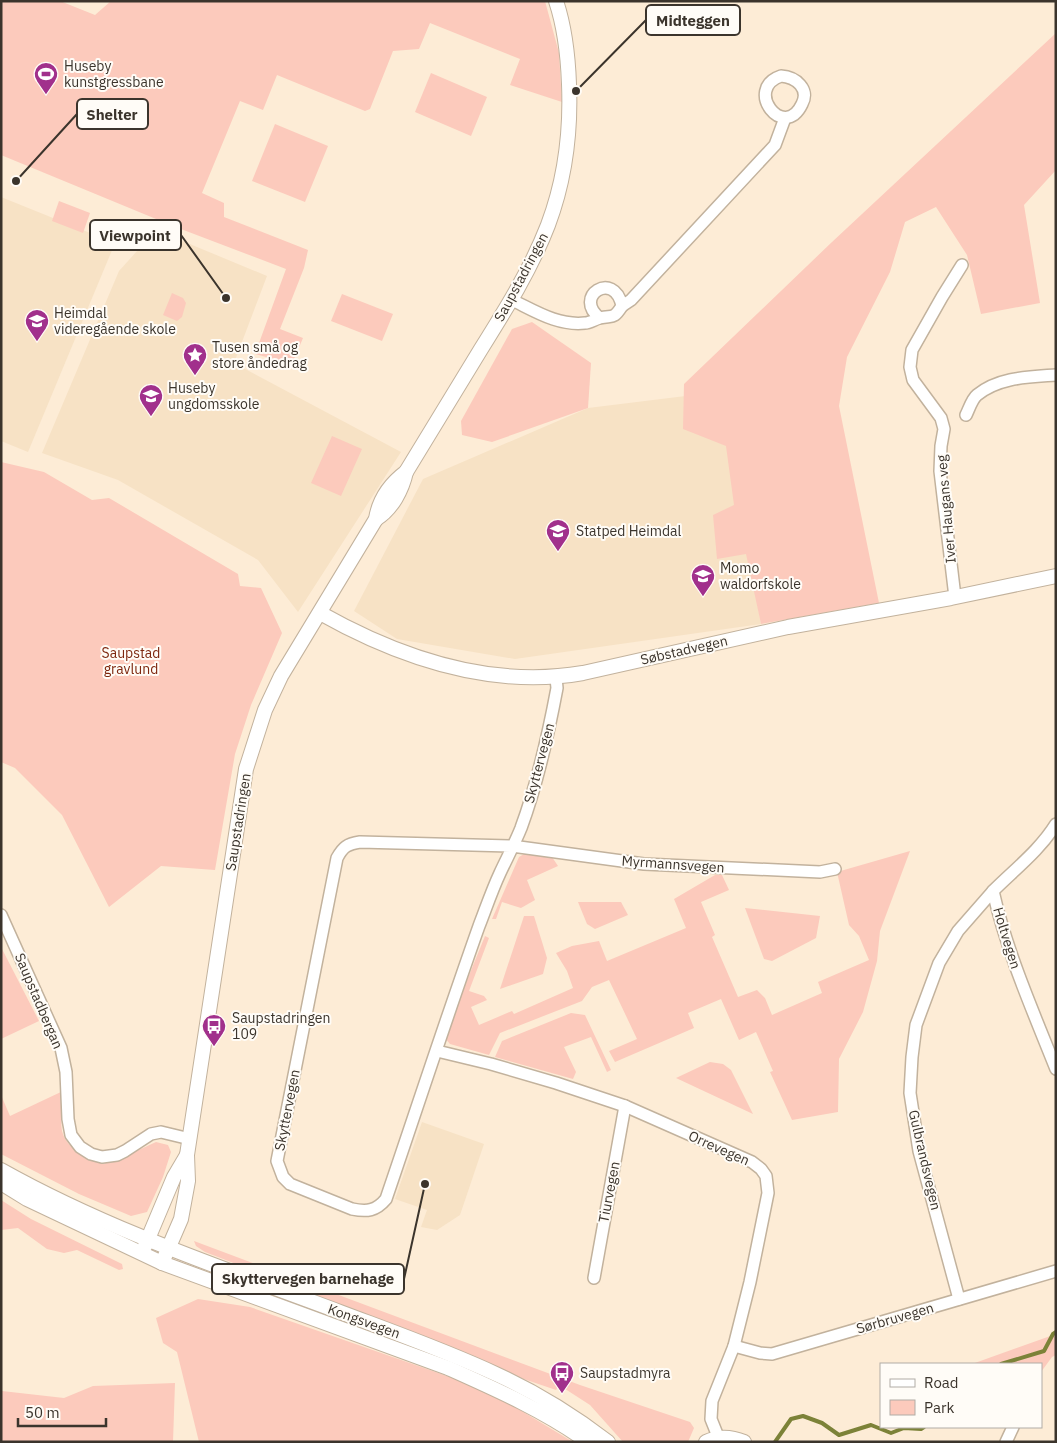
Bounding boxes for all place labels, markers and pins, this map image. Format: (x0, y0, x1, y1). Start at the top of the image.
callout: Midteggen (646, 5, 740, 35)
place label: Huseby kunstgressbane (64, 57, 164, 91)
sports icon: Huseby kunstgressbane (33, 61, 59, 95)
callout: Shelter (77, 99, 148, 129)
callout: Viewpoint (90, 220, 181, 250)
place label: Heimdal videregående skole (54, 304, 176, 338)
school or university icon: Heimdal videregående skole (24, 308, 50, 342)
place label: Tusen små og store åndedrag (212, 338, 307, 372)
place icon: Tusen små og store åndedrag (182, 342, 208, 376)
place label: Huseby ungdomsskole (168, 379, 260, 413)
school or university icon: Huseby ungdomsskole (138, 383, 164, 417)
school or university icon: Statped Heimdal (545, 518, 571, 552)
place label: Statped Heimdal (576, 522, 682, 540)
place label: Momo waldorfskole (720, 559, 801, 593)
school or university icon: Momo waldorfskole (690, 563, 716, 597)
place label: Saupstadringen 109 (232, 1009, 330, 1043)
bus stop icon: Saupstadringen 109 (201, 1013, 227, 1047)
callout: Skyttervegen barnehage (212, 1264, 404, 1294)
bus stop icon: Saupstadmyra (549, 1360, 575, 1394)
place label: Saupstadmyra (580, 1364, 671, 1382)

